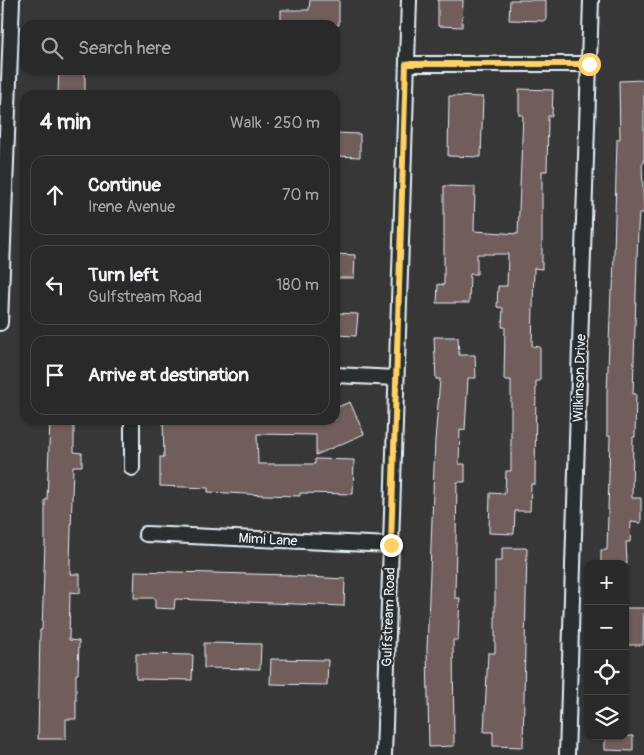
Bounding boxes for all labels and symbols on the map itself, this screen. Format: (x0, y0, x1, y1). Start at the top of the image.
route start (578, 53, 601, 76)
street label: Wilkinson Drive (569, 334, 590, 422)
street label: Mimi Lane (238, 529, 298, 550)
route end (380, 534, 403, 557)
street label: Gulfstream Road (378, 567, 399, 667)

